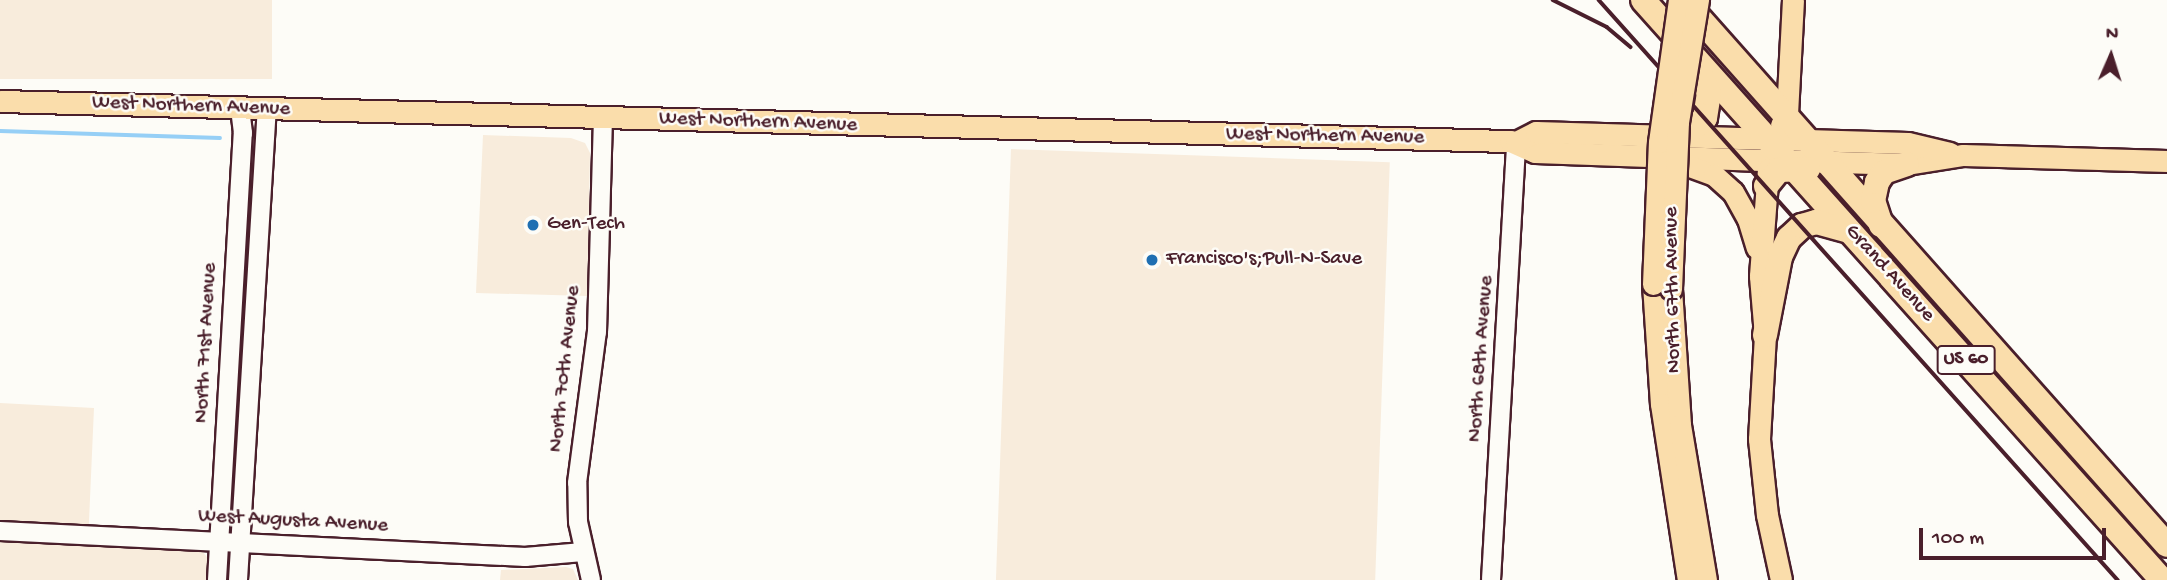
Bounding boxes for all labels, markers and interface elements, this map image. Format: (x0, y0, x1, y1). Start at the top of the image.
north arrow (2076, 21, 2146, 91)
text: N (2105, 23, 2119, 46)
street label: West Northern Avenue (92, 91, 290, 123)
street label: West Northern Avenue (659, 107, 857, 139)
street label: West Northern Avenue (1226, 123, 1424, 151)
street label: North 67th Avenue (1660, 207, 1688, 373)
place label: Gen-Tech (547, 212, 625, 238)
marker: Gen-Tech (525, 217, 541, 233)
street label: Grand Avenue (1839, 220, 1939, 328)
place label: Francisco's;Pull-N-Save (1166, 247, 1362, 273)
marker: Francisco's;Pull-N-Save (1144, 252, 1160, 268)
street label: North 71st Avenue (190, 262, 224, 424)
street label: North 68th Avenue (1464, 275, 1500, 443)
street label: North 70th Avenue (545, 284, 587, 454)
road number: US 60 (1936, 344, 1996, 376)
street label: West Augusta Avenue (197, 504, 389, 540)
scale bar (1922, 514, 2109, 558)
text: 100 m (1932, 527, 1984, 552)

